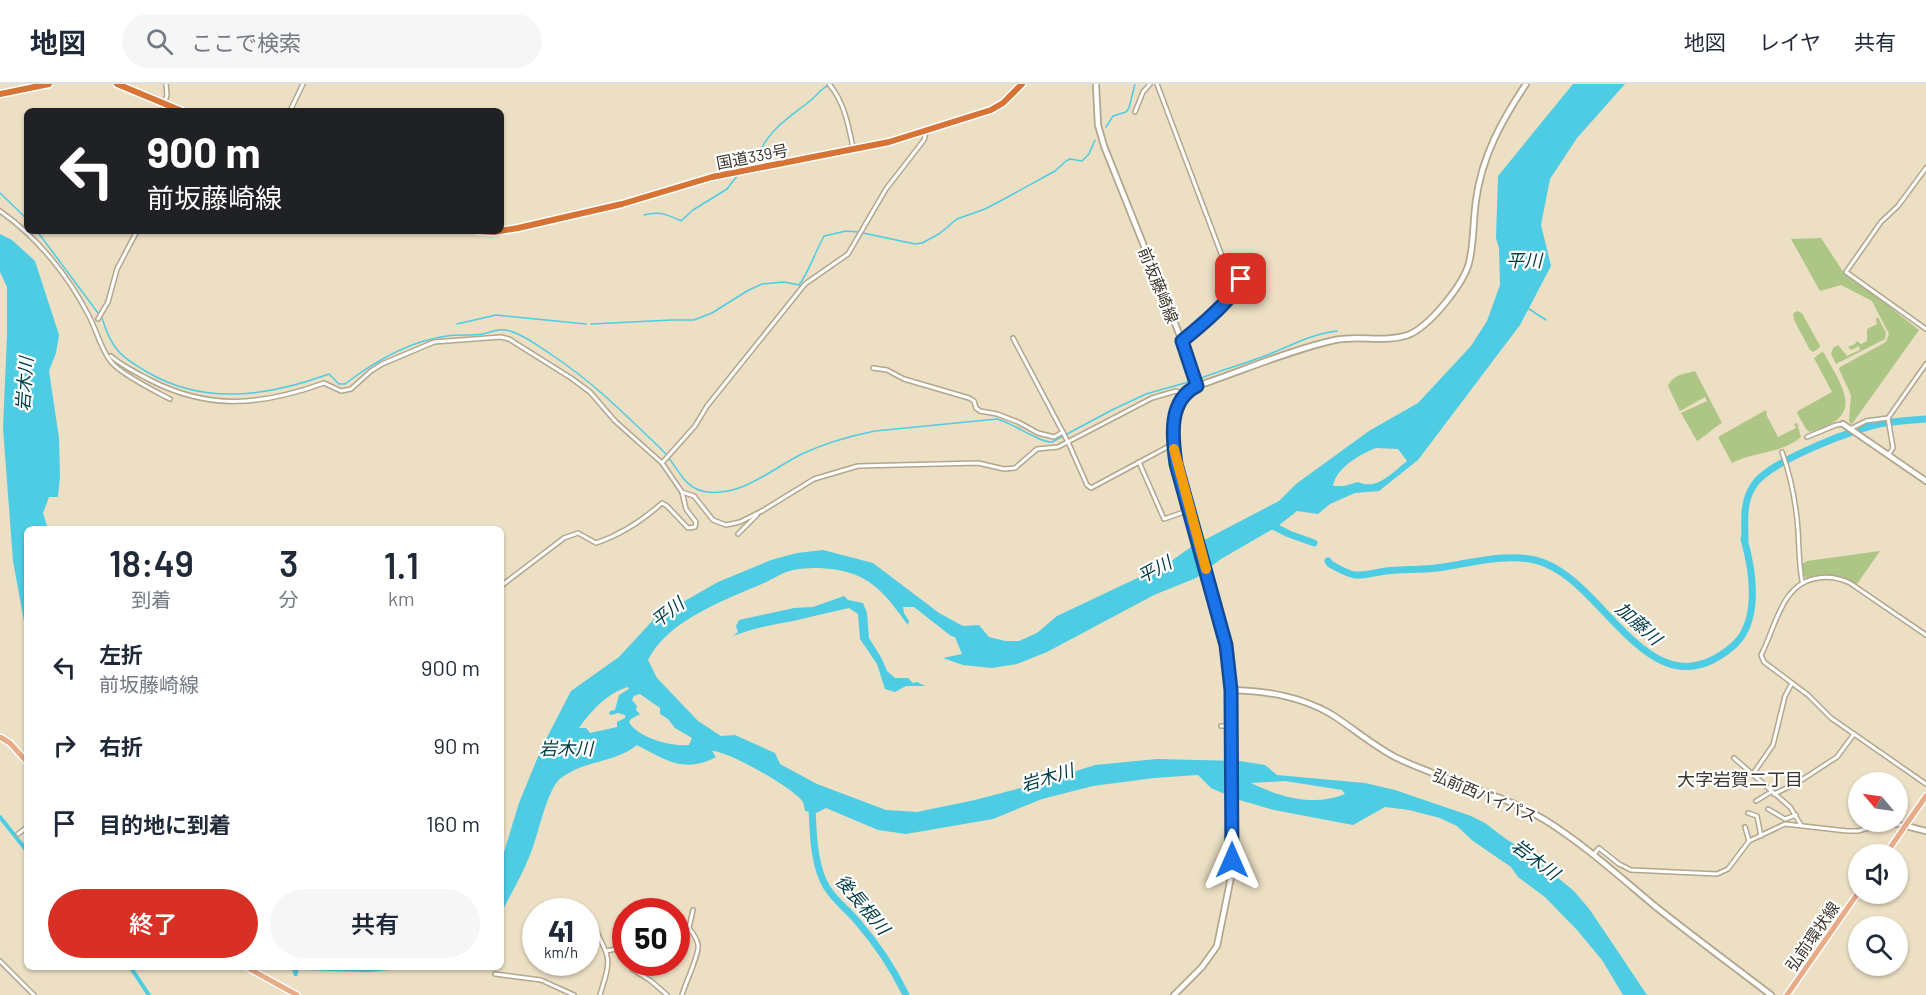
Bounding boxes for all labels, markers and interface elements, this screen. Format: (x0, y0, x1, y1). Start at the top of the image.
search box (122, 14, 542, 68)
text: 地図 (30, 25, 86, 59)
icon: search (143, 25, 176, 58)
text: ここで検索 (191, 29, 301, 55)
text: 地図 (1684, 29, 1726, 54)
text: レイヤ (1759, 29, 1821, 54)
text: 共有 (1854, 29, 1896, 54)
text: 900 m (147, 126, 261, 176)
icon: left (48, 132, 126, 210)
street label: 国道339号 (714, 140, 790, 172)
text: 前坂藤崎線 (147, 181, 282, 213)
street label: 前坂藤崎線 (1135, 244, 1183, 326)
water label: 平川 (1506, 249, 1544, 271)
pin (1215, 253, 1266, 304)
icon: arrive (1224, 262, 1257, 295)
water label: 岩木川 (11, 354, 37, 412)
text: 18:49 (109, 541, 194, 584)
text: 3 (279, 541, 298, 584)
text: 1.1 (384, 543, 419, 586)
water label: 平川 (1133, 550, 1177, 587)
text: km (388, 586, 415, 610)
text: 到着 (131, 587, 171, 611)
text: 分 (279, 587, 299, 611)
water label: 平川 (646, 591, 690, 632)
water label: 加藤川 (1612, 597, 1668, 651)
text: 左折 (99, 641, 143, 667)
icon: left (48, 651, 81, 684)
text: 900 m (421, 654, 480, 680)
text: 前坂藤崎線 (99, 672, 199, 696)
icon: right (48, 729, 81, 762)
text: 90 m (434, 732, 480, 758)
text: 右折 (99, 733, 143, 759)
water label: 岩木川 (539, 737, 595, 759)
water label: 岩木川 (1018, 758, 1078, 795)
street label: 弘前西バイパス (1430, 764, 1540, 826)
district label: 大字岩賀二丁目 (1677, 768, 1803, 790)
north arrow (1848, 772, 1908, 832)
map controls (1848, 772, 1908, 976)
icon: arrive (48, 807, 81, 840)
text: 160 m (426, 810, 480, 836)
text: 目的地に到着 (99, 811, 231, 837)
position arrow (1200, 828, 1264, 892)
water label: 岩木川 (1508, 834, 1566, 885)
button: sound (1848, 844, 1908, 904)
water label: 後長根川 (831, 869, 896, 940)
button: 終了 (48, 889, 258, 958)
button: 共有 (270, 889, 480, 958)
speed limit sign: 50 (612, 898, 690, 976)
street label: 弘前環状線 (1781, 898, 1843, 974)
text: 41 (548, 912, 574, 948)
button: search (1848, 916, 1908, 976)
text: km/h (544, 943, 578, 961)

